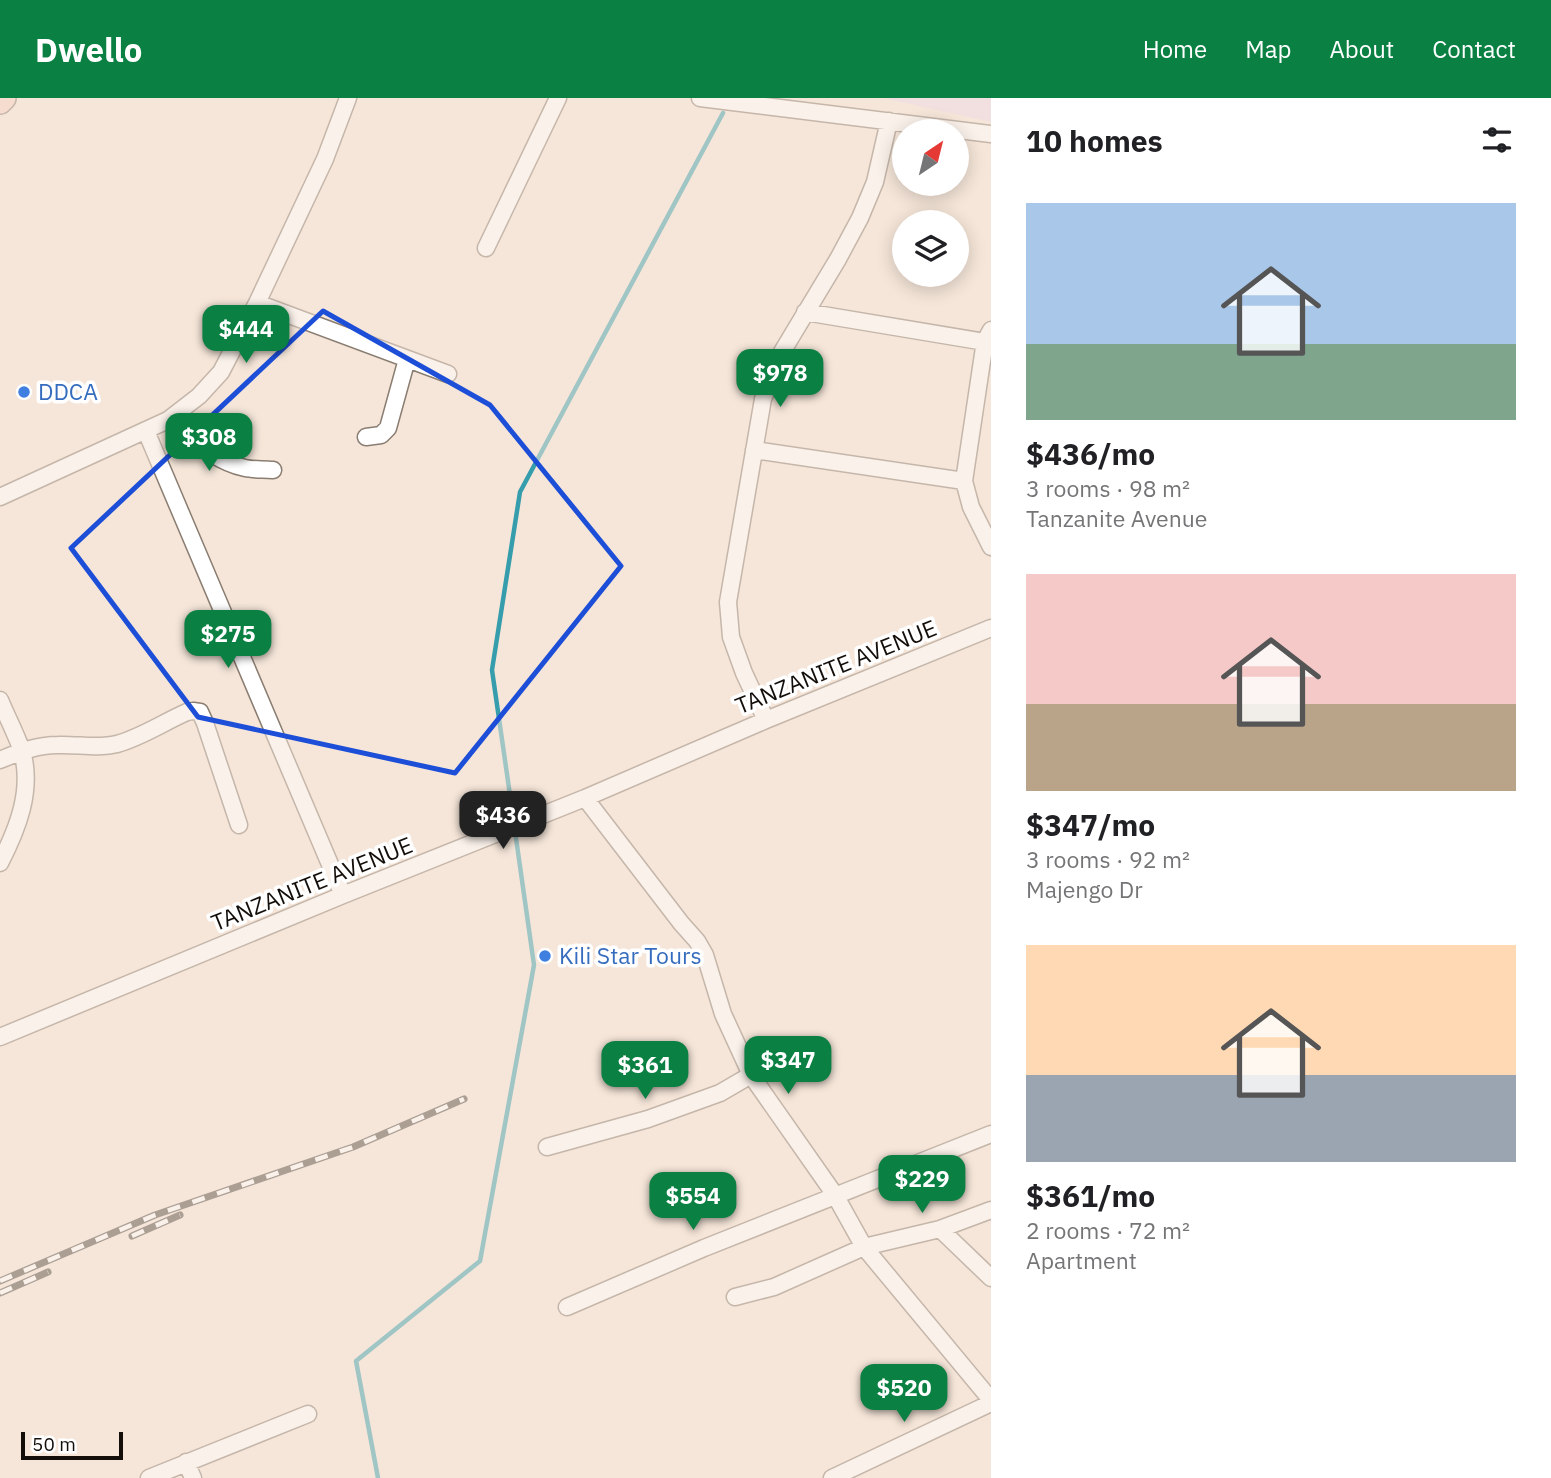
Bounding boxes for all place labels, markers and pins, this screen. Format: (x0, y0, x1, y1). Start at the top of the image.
pin: $444 (205, 306, 287, 365)
pin: $978 (739, 350, 821, 409)
place label: DDCA (38, 376, 98, 406)
marker: DDCA (16, 384, 32, 400)
pin: $308 (168, 414, 250, 473)
pin: $275 (187, 610, 269, 670)
pin: $436 (462, 792, 544, 851)
place label: Kili Star Tours (559, 940, 702, 970)
marker: Kili Star Tours (537, 948, 553, 964)
pin: $347 (747, 1037, 829, 1096)
pin: $361 (604, 1042, 686, 1101)
pin: $229 (881, 1156, 963, 1215)
pin: $554 (652, 1172, 734, 1232)
pin: $520 (863, 1364, 945, 1424)

